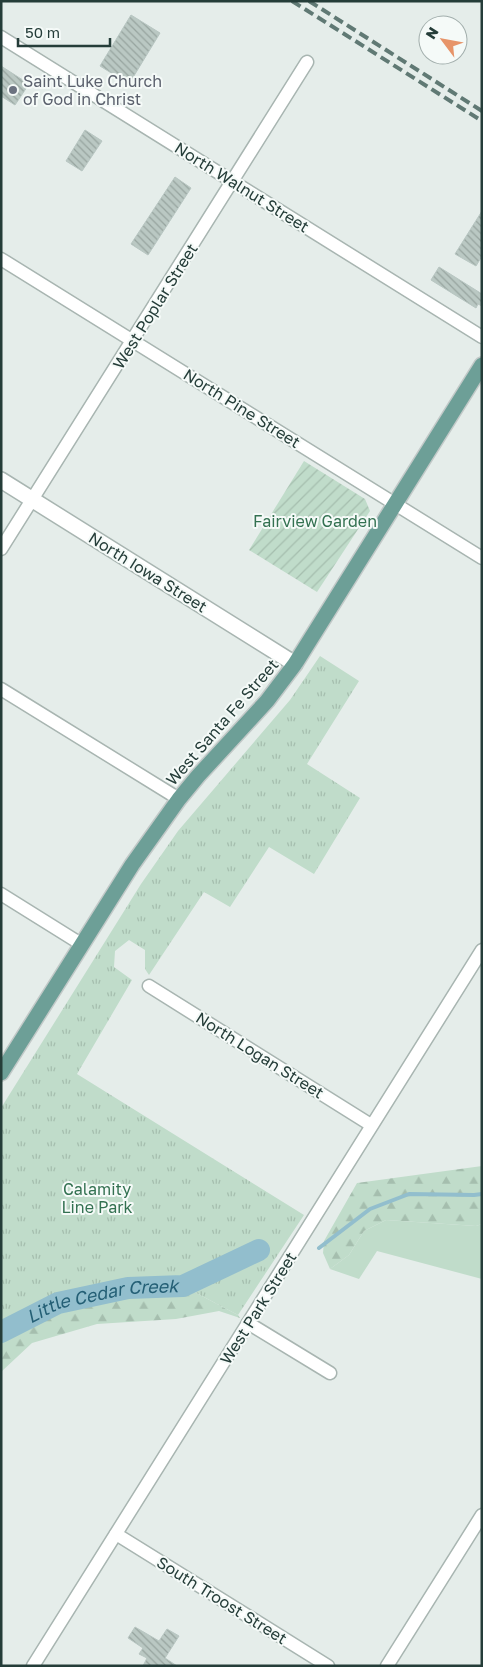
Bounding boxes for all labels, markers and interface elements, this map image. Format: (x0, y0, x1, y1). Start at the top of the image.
scale bar (18, 15, 110, 47)
north arrow (418, 15, 468, 65)
text: 50 m (25, 23, 60, 41)
text: N (422, 24, 442, 42)
place label: Saint Luke Church of God in Christ (23, 71, 162, 109)
marker: Saint Luke Church of God in Christ (7, 84, 19, 96)
street label: North Walnut Street (171, 138, 313, 236)
street label: West Poplar Street (108, 239, 202, 373)
street label: North Pine Street (180, 364, 304, 452)
park label: Fairview Garden (253, 511, 377, 531)
street label: North Iowa Street (85, 527, 211, 617)
street label: West Santa Fe Street (162, 655, 282, 789)
street label: North Logan Street (192, 1008, 328, 1102)
park label: Calamity Line Park (61, 1179, 133, 1217)
street label: West Park Street (215, 1248, 301, 1368)
water label: Little Cedar Creek (23, 1274, 180, 1327)
street label: South Troost Street (153, 1552, 291, 1648)

